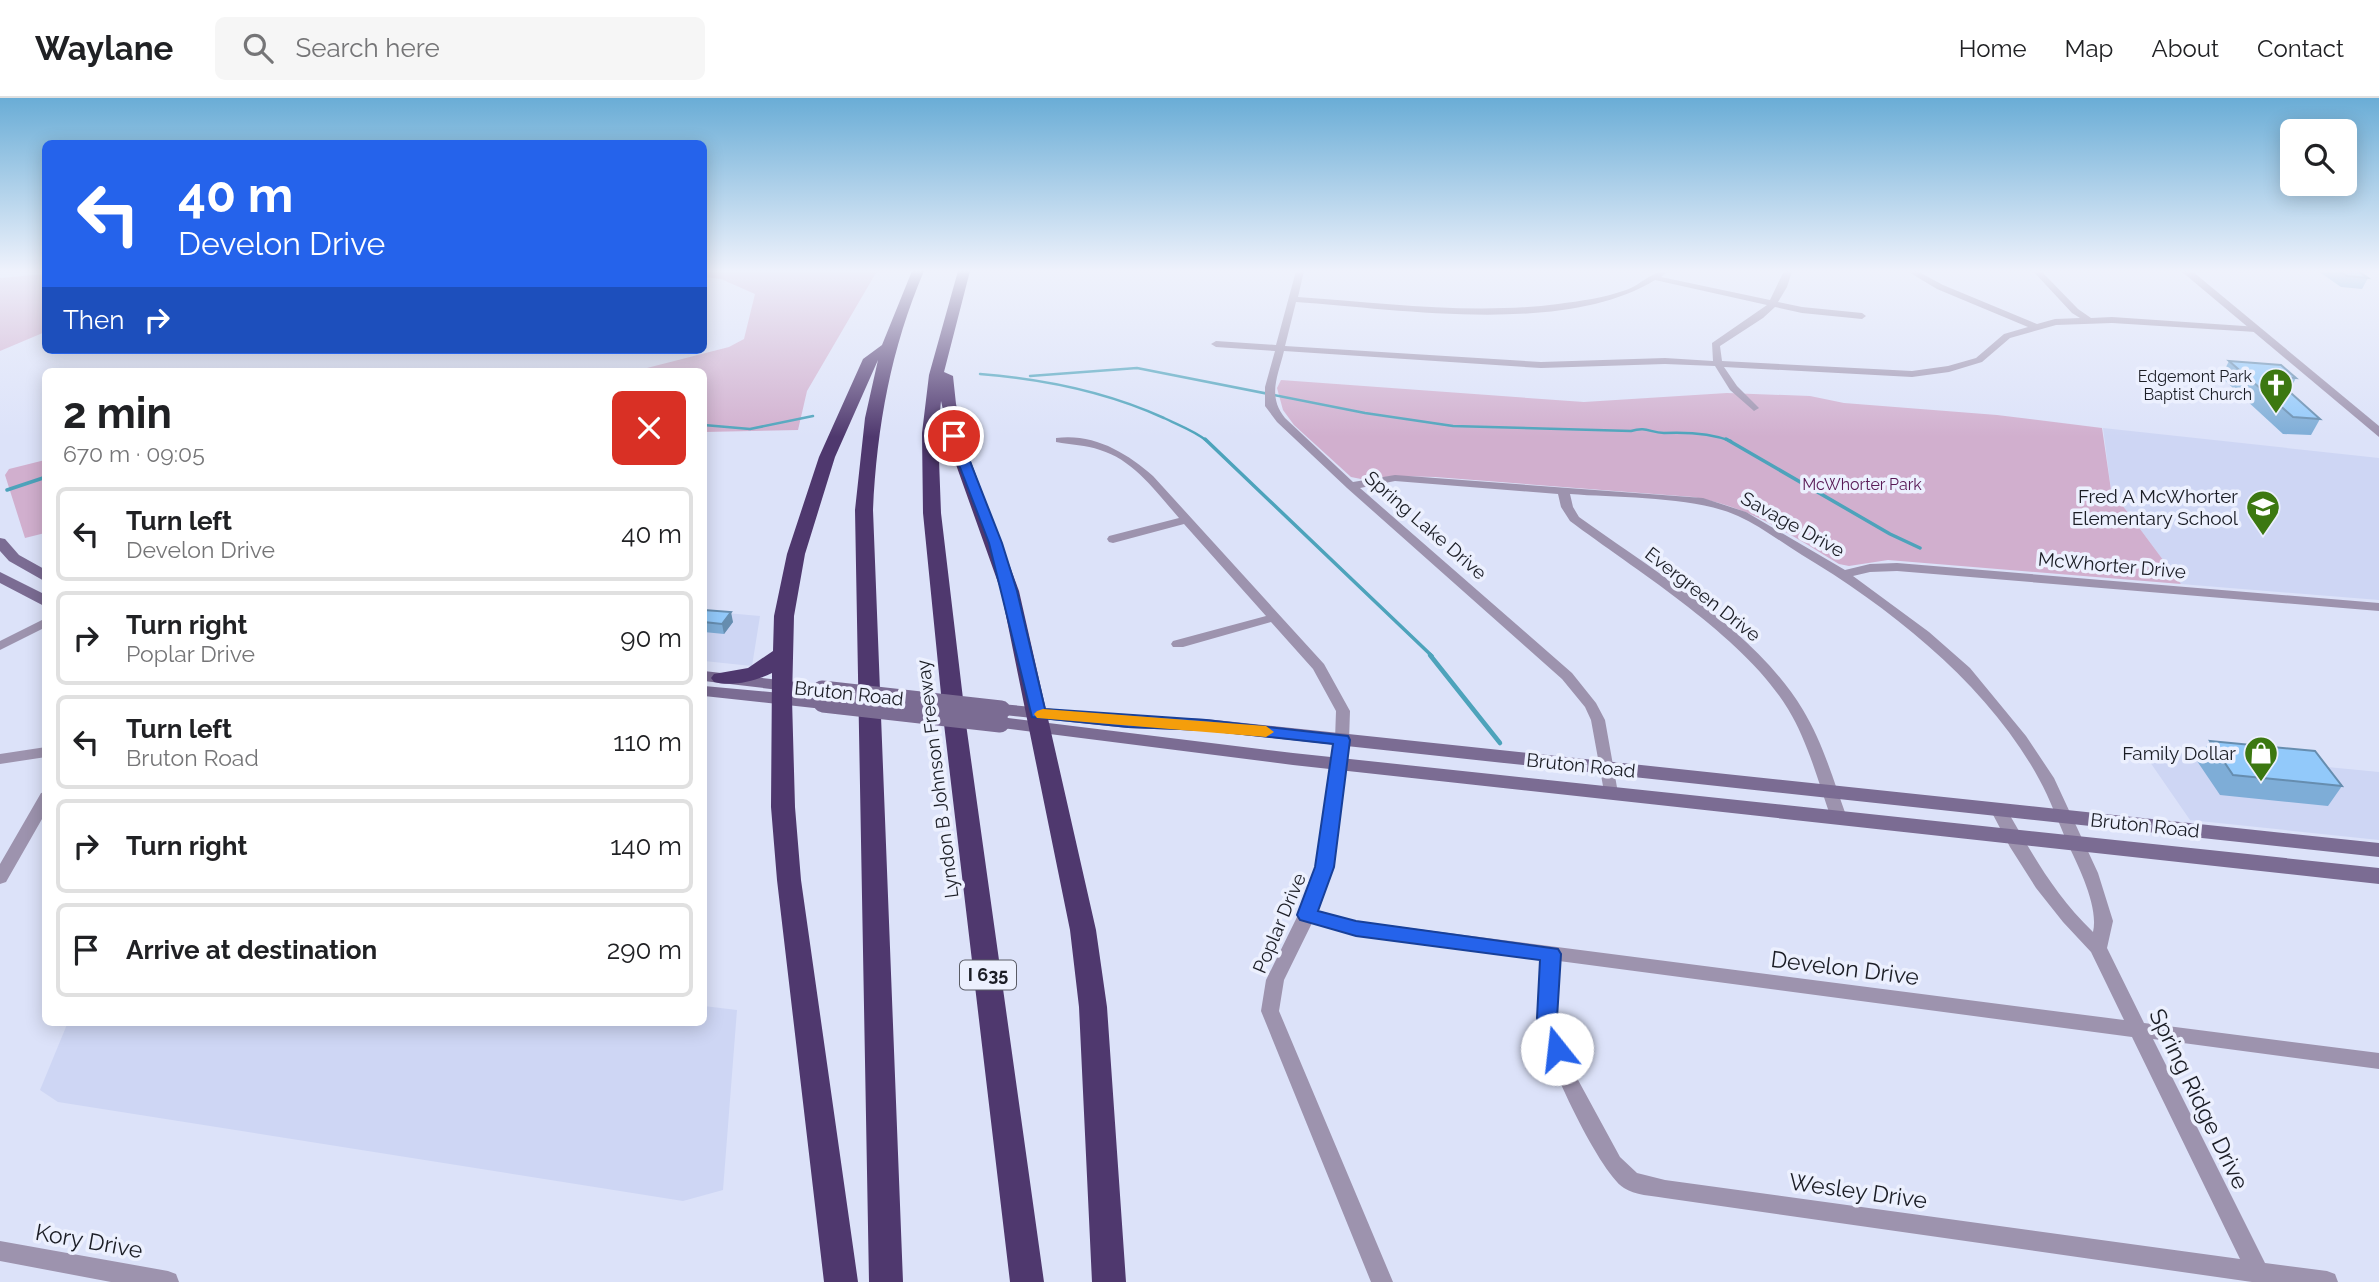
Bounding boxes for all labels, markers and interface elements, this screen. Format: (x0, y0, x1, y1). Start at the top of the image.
search box (215, 17, 705, 80)
text: Waylane (35, 29, 173, 68)
icon: search (239, 29, 277, 67)
text: Search here (295, 33, 440, 63)
text: Home (1959, 34, 2027, 63)
text: Map (2065, 34, 2113, 63)
text: About (2151, 34, 2219, 63)
text: Contact (2257, 34, 2344, 63)
map controls (2280, 119, 2357, 196)
button: search (2280, 119, 2357, 196)
text: 40 m (178, 166, 293, 223)
icon: left (63, 168, 154, 259)
text: Develon Drive (178, 225, 385, 262)
icon: right (138, 301, 176, 339)
text: Then (63, 305, 124, 335)
church icon: Edgemont Park Baptist Church (2257, 366, 2295, 415)
place label: Edgemont Park Baptist Church (2138, 367, 2253, 404)
text: 2 min (63, 389, 172, 438)
button: close (612, 391, 686, 465)
pin (924, 406, 984, 466)
icon: arrive (935, 417, 973, 455)
text: 670 m · 09:05 (63, 440, 205, 467)
street label: Spring Lake Drive (1361, 466, 1491, 584)
park label: McWhorter Park (1802, 475, 1922, 494)
place label: Fred A McWhorter Elementary School (2072, 485, 2239, 529)
street label: Savage Drive (1737, 487, 1849, 561)
school or university icon: Fred A McWhorter Elementary School (2244, 488, 2282, 537)
text: Turn left (126, 506, 232, 536)
icon: left (67, 515, 105, 553)
text: 40 m (621, 519, 682, 549)
text: Develon Drive (126, 536, 275, 563)
street label: Evergreen Drive (1641, 542, 1765, 646)
street label: McWhorter Drive (2037, 548, 2187, 582)
text: Turn right (126, 610, 247, 640)
icon: right (67, 619, 105, 657)
text: 90 m (620, 623, 682, 653)
text: Poplar Drive (126, 640, 255, 667)
street label: Lyndon B Johnson Freeway (911, 658, 963, 900)
street label: Bruton Road (793, 676, 905, 710)
text: Turn left (126, 714, 232, 744)
icon: left (67, 723, 105, 761)
text: 110 m (613, 727, 682, 757)
shop icon: Family Dollar (2242, 734, 2280, 783)
place label: Family Dollar (2122, 742, 2236, 764)
text: Bruton Road (126, 744, 259, 771)
street label: Bruton Road (1525, 748, 1637, 782)
street label: Bruton Road (2089, 808, 2201, 842)
icon: right (67, 827, 105, 865)
text: Turn right (126, 831, 247, 861)
text: 140 m (610, 831, 682, 861)
street label: Poplar Drive (1248, 870, 1310, 976)
icon: arrive (67, 931, 105, 969)
text: Arrive at destination (126, 935, 377, 965)
text: 290 m (607, 935, 682, 965)
street label: Develon Drive (1769, 945, 1921, 990)
road number: I 635 (960, 960, 1016, 990)
street label: Spring Ridge Drive (2144, 1004, 2255, 1193)
position arrow (1520, 1012, 1594, 1086)
street label: Wesley Drive (1787, 1167, 1929, 1214)
street label: Kory Drive (33, 1218, 145, 1263)

